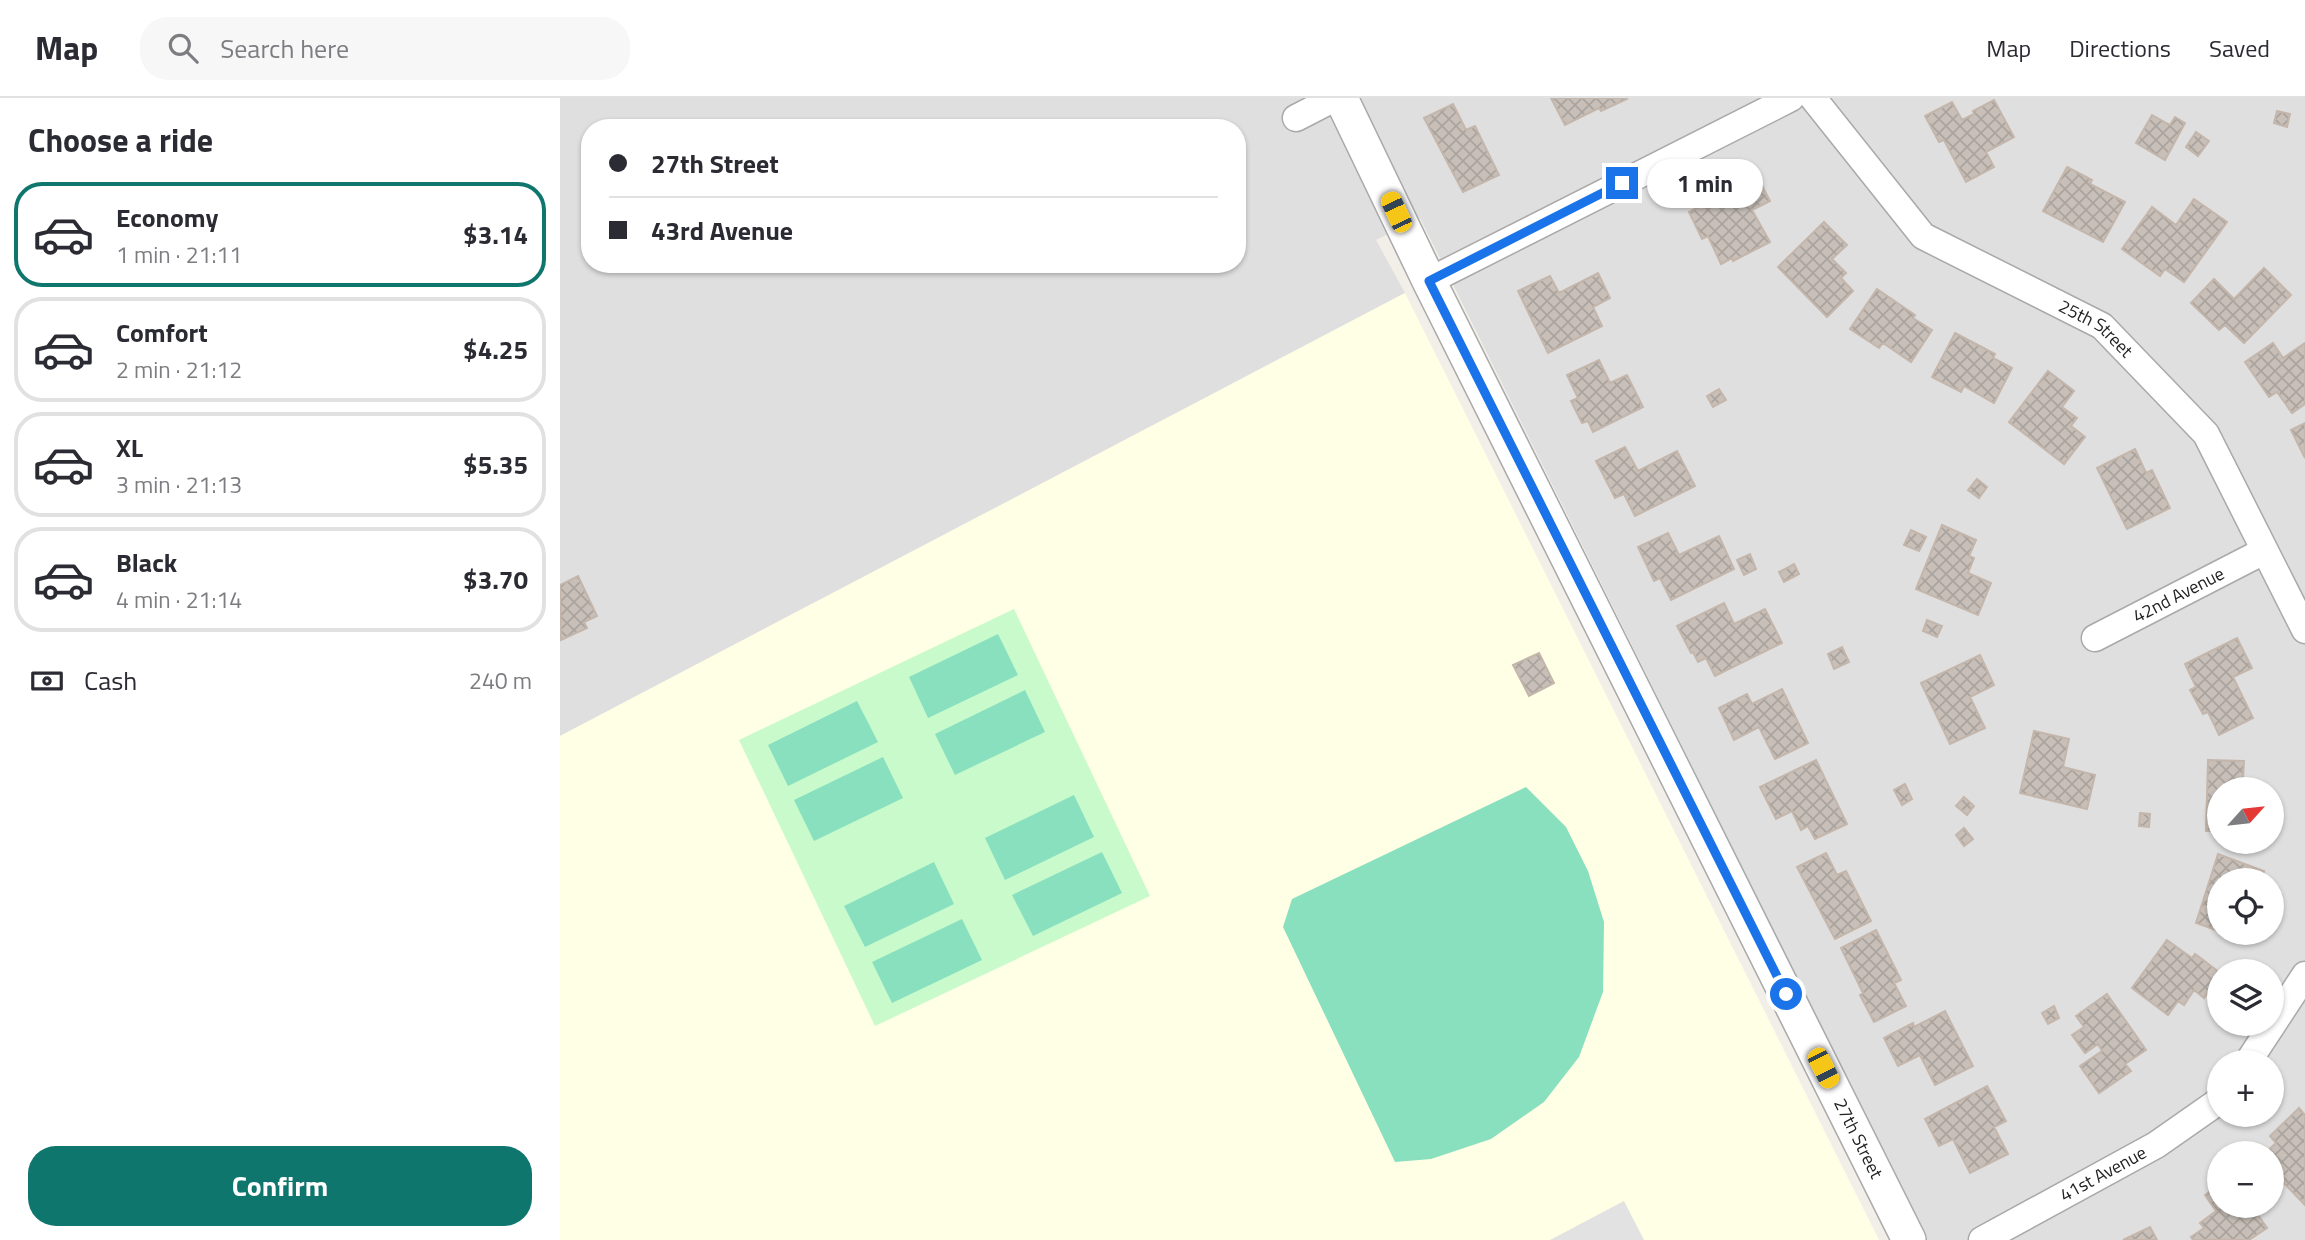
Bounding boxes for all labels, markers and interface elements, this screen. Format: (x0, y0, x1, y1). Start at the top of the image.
search box (140, 17, 630, 80)
text: Map (35, 23, 98, 73)
icon: search (164, 29, 202, 67)
text: Search here (220, 29, 349, 68)
text: Map (1986, 30, 2031, 66)
text: Directions (2069, 30, 2171, 66)
text: Saved (2209, 30, 2270, 66)
text: Choose a ride (28, 116, 213, 164)
text: 27th Street (651, 144, 779, 183)
callout: 1 min (1646, 158, 1762, 208)
text: 1 min (1677, 166, 1733, 201)
route end (1606, 167, 1638, 199)
car (1378, 189, 1415, 235)
text: Economy (116, 198, 218, 237)
icon: car (32, 203, 95, 266)
text: 43rd Avenue (651, 211, 793, 250)
text: $3.14 (463, 215, 528, 254)
text: 1 min · 21:11 (116, 237, 242, 272)
street label: 25th Street (2054, 292, 2140, 364)
text: Comfort (116, 313, 208, 352)
icon: car (32, 318, 95, 381)
text: $4.25 (463, 330, 528, 369)
text: 2 min · 21:12 (116, 352, 242, 387)
text: XL (116, 428, 143, 467)
icon: car (32, 433, 95, 496)
text: $5.35 (463, 445, 528, 484)
text: 3 min · 21:13 (116, 467, 242, 502)
text: Black (116, 543, 177, 582)
icon: car (32, 548, 95, 611)
text: $3.70 (463, 560, 528, 599)
street label: 42nd Avenue (2128, 560, 2229, 629)
text: 4 min · 21:14 (116, 582, 242, 617)
text: Cash (84, 661, 137, 700)
icon: cash (28, 662, 66, 700)
text: 240 m (469, 663, 532, 698)
north arrow (2207, 777, 2284, 854)
map controls (2207, 777, 2284, 1218)
button: locate (2207, 868, 2284, 945)
button: layers (2207, 959, 2284, 1036)
route start (1770, 978, 1802, 1010)
car (1805, 1045, 1842, 1091)
button: + (2207, 1050, 2284, 1127)
street label: 27th Street (1827, 1094, 1890, 1184)
street label: 41st Avenue (2055, 1139, 2151, 1208)
button: − (2207, 1141, 2284, 1218)
button: Confirm (28, 1146, 532, 1226)

